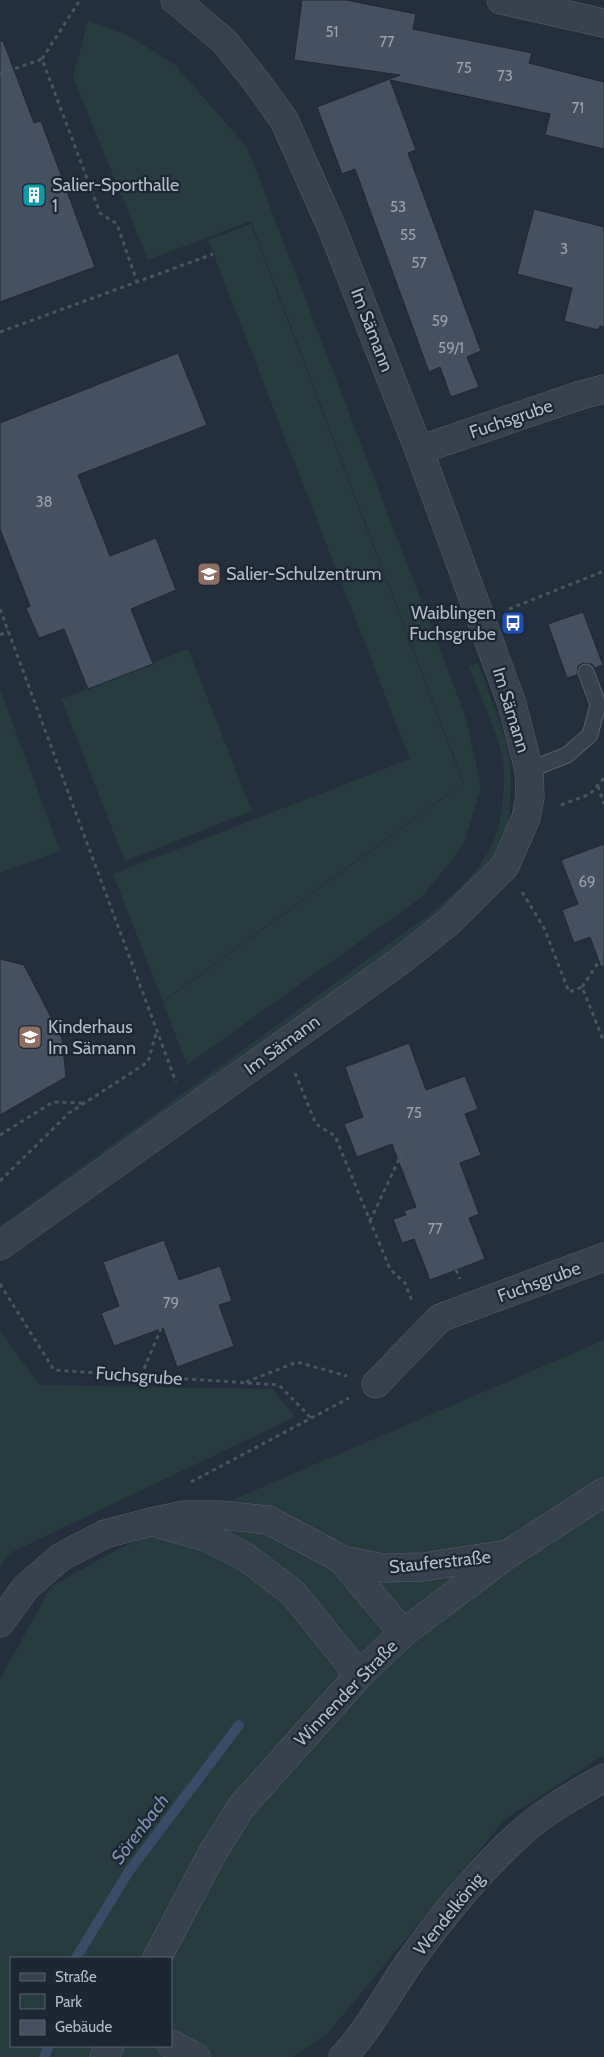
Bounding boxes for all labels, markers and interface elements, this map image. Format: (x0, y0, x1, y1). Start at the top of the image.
house number: 51 (325, 23, 339, 41)
house number: 77 (379, 33, 395, 51)
house number: 75 (456, 59, 472, 77)
house number: 73 (497, 67, 513, 85)
house number: 71 (572, 99, 584, 117)
place label: Salier-Sporthalle 1 (52, 174, 179, 217)
building icon: Salier-Sporthalle 1 (21, 182, 47, 208)
house number: 53 (390, 198, 406, 216)
house number: 55 (400, 226, 416, 244)
house number: 3 (560, 240, 568, 258)
house number: 57 (411, 254, 427, 272)
street label: Im Sämann (346, 285, 398, 375)
house number: 59 (432, 312, 448, 330)
house number: 59/1 (438, 339, 464, 357)
street label: Fuchsgrube (466, 394, 556, 444)
house number: 38 (35, 493, 53, 511)
school or university icon: Salier-Schulzentrum (196, 561, 222, 587)
place label: Salier-Schulzentrum (226, 563, 382, 585)
place label: Waiblingen Fuchsgrube (409, 602, 496, 645)
bus stop icon: Waiblingen Fuchsgrube (500, 610, 526, 636)
street label: Im Sämann (488, 665, 534, 755)
house number: 69 (578, 873, 596, 891)
street label: Im Sämann (240, 1010, 324, 1080)
place label: Kinderhaus Im Sämann (48, 1016, 136, 1059)
school or university icon: Kinderhaus Im Sämann (17, 1024, 43, 1050)
house number: 75 (406, 1104, 422, 1122)
house number: 77 (427, 1220, 443, 1238)
street label: Fuchsgrube (494, 1257, 584, 1307)
house number: 79 (163, 1294, 179, 1312)
street label: Fuchsgrube (95, 1362, 183, 1390)
street label: Stauferstraße (388, 1546, 492, 1578)
street label: Winnender Straße (290, 1635, 402, 1751)
water label: Sörenbach (106, 1789, 174, 1869)
street label: Wendelkönig (409, 1868, 489, 1960)
legend (10, 1957, 172, 2047)
text: Straße (55, 1968, 97, 1986)
text: Park (55, 1993, 82, 2011)
text: Gebäude (55, 2018, 112, 2036)

